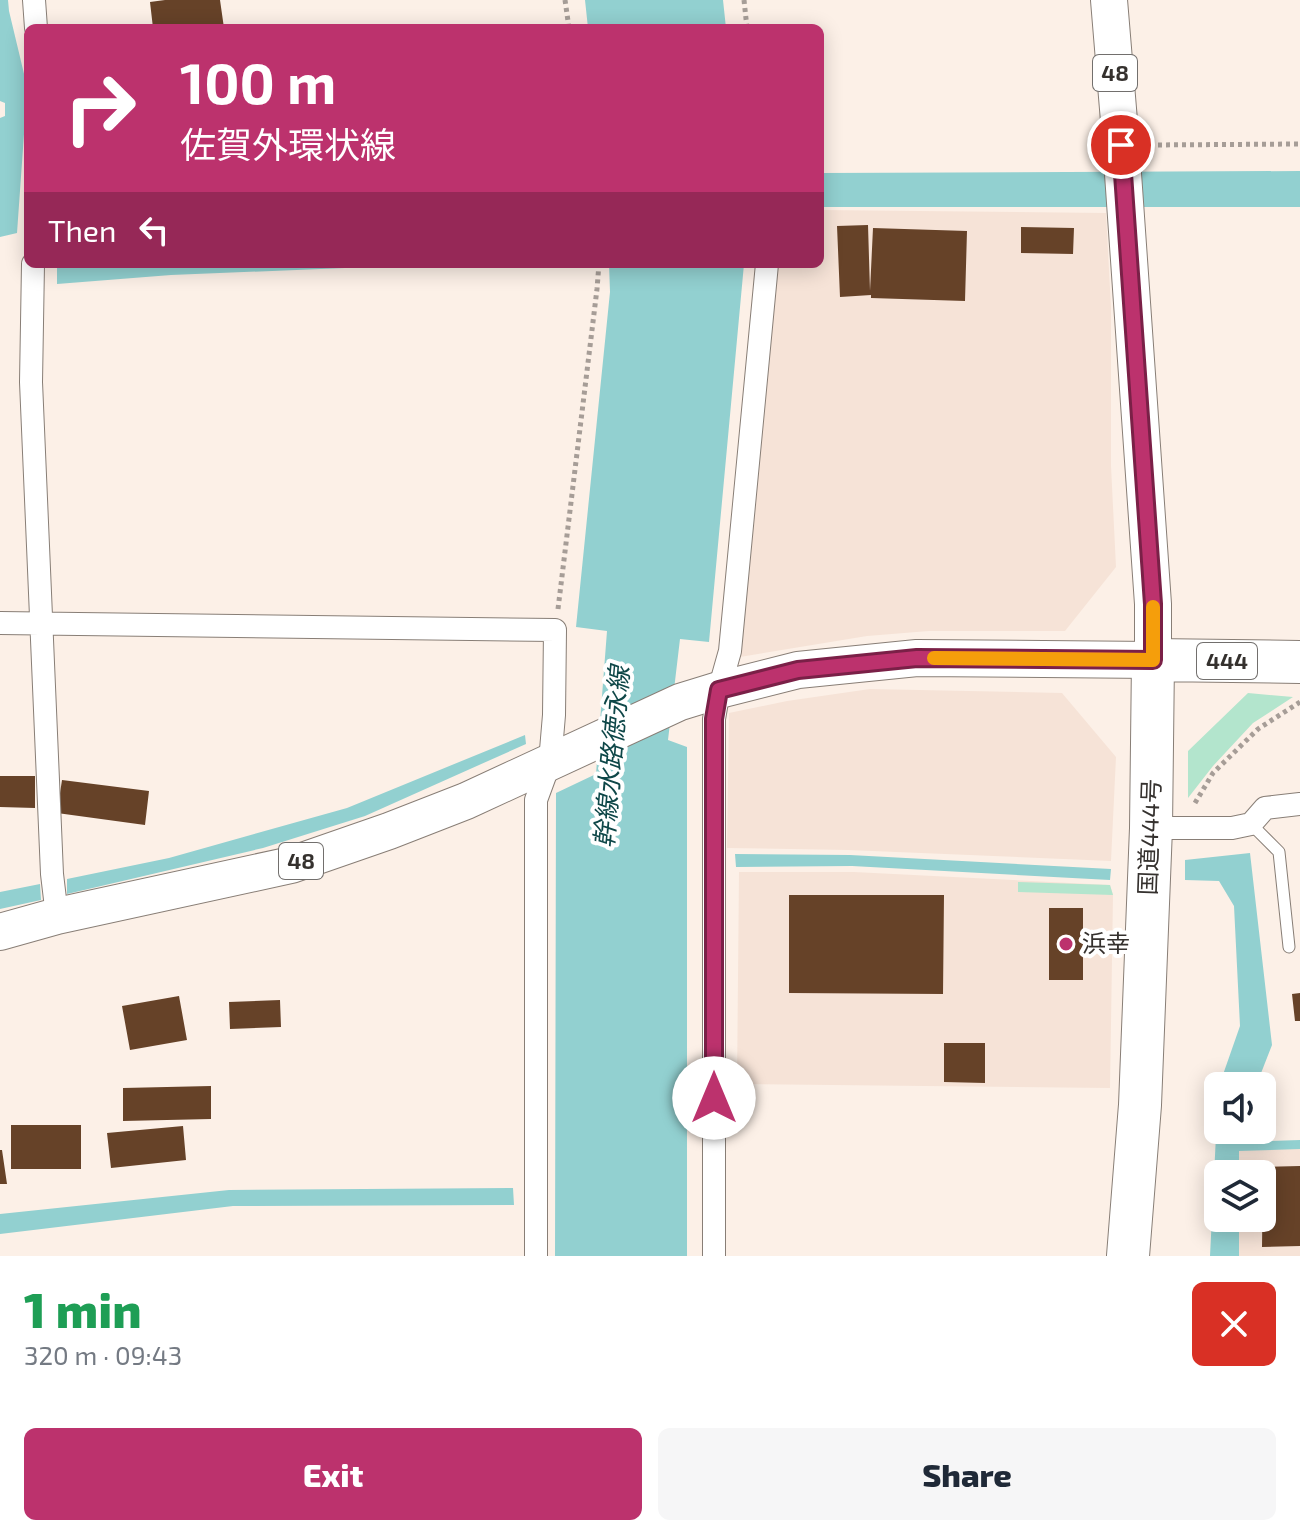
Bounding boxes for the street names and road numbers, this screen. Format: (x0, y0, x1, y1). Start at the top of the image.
road number: 48 (1093, 55, 1137, 91)
road number: 444 (1197, 643, 1257, 679)
street label: 国道444号 (1132, 778, 1165, 896)
road number: 48 (279, 843, 323, 879)

